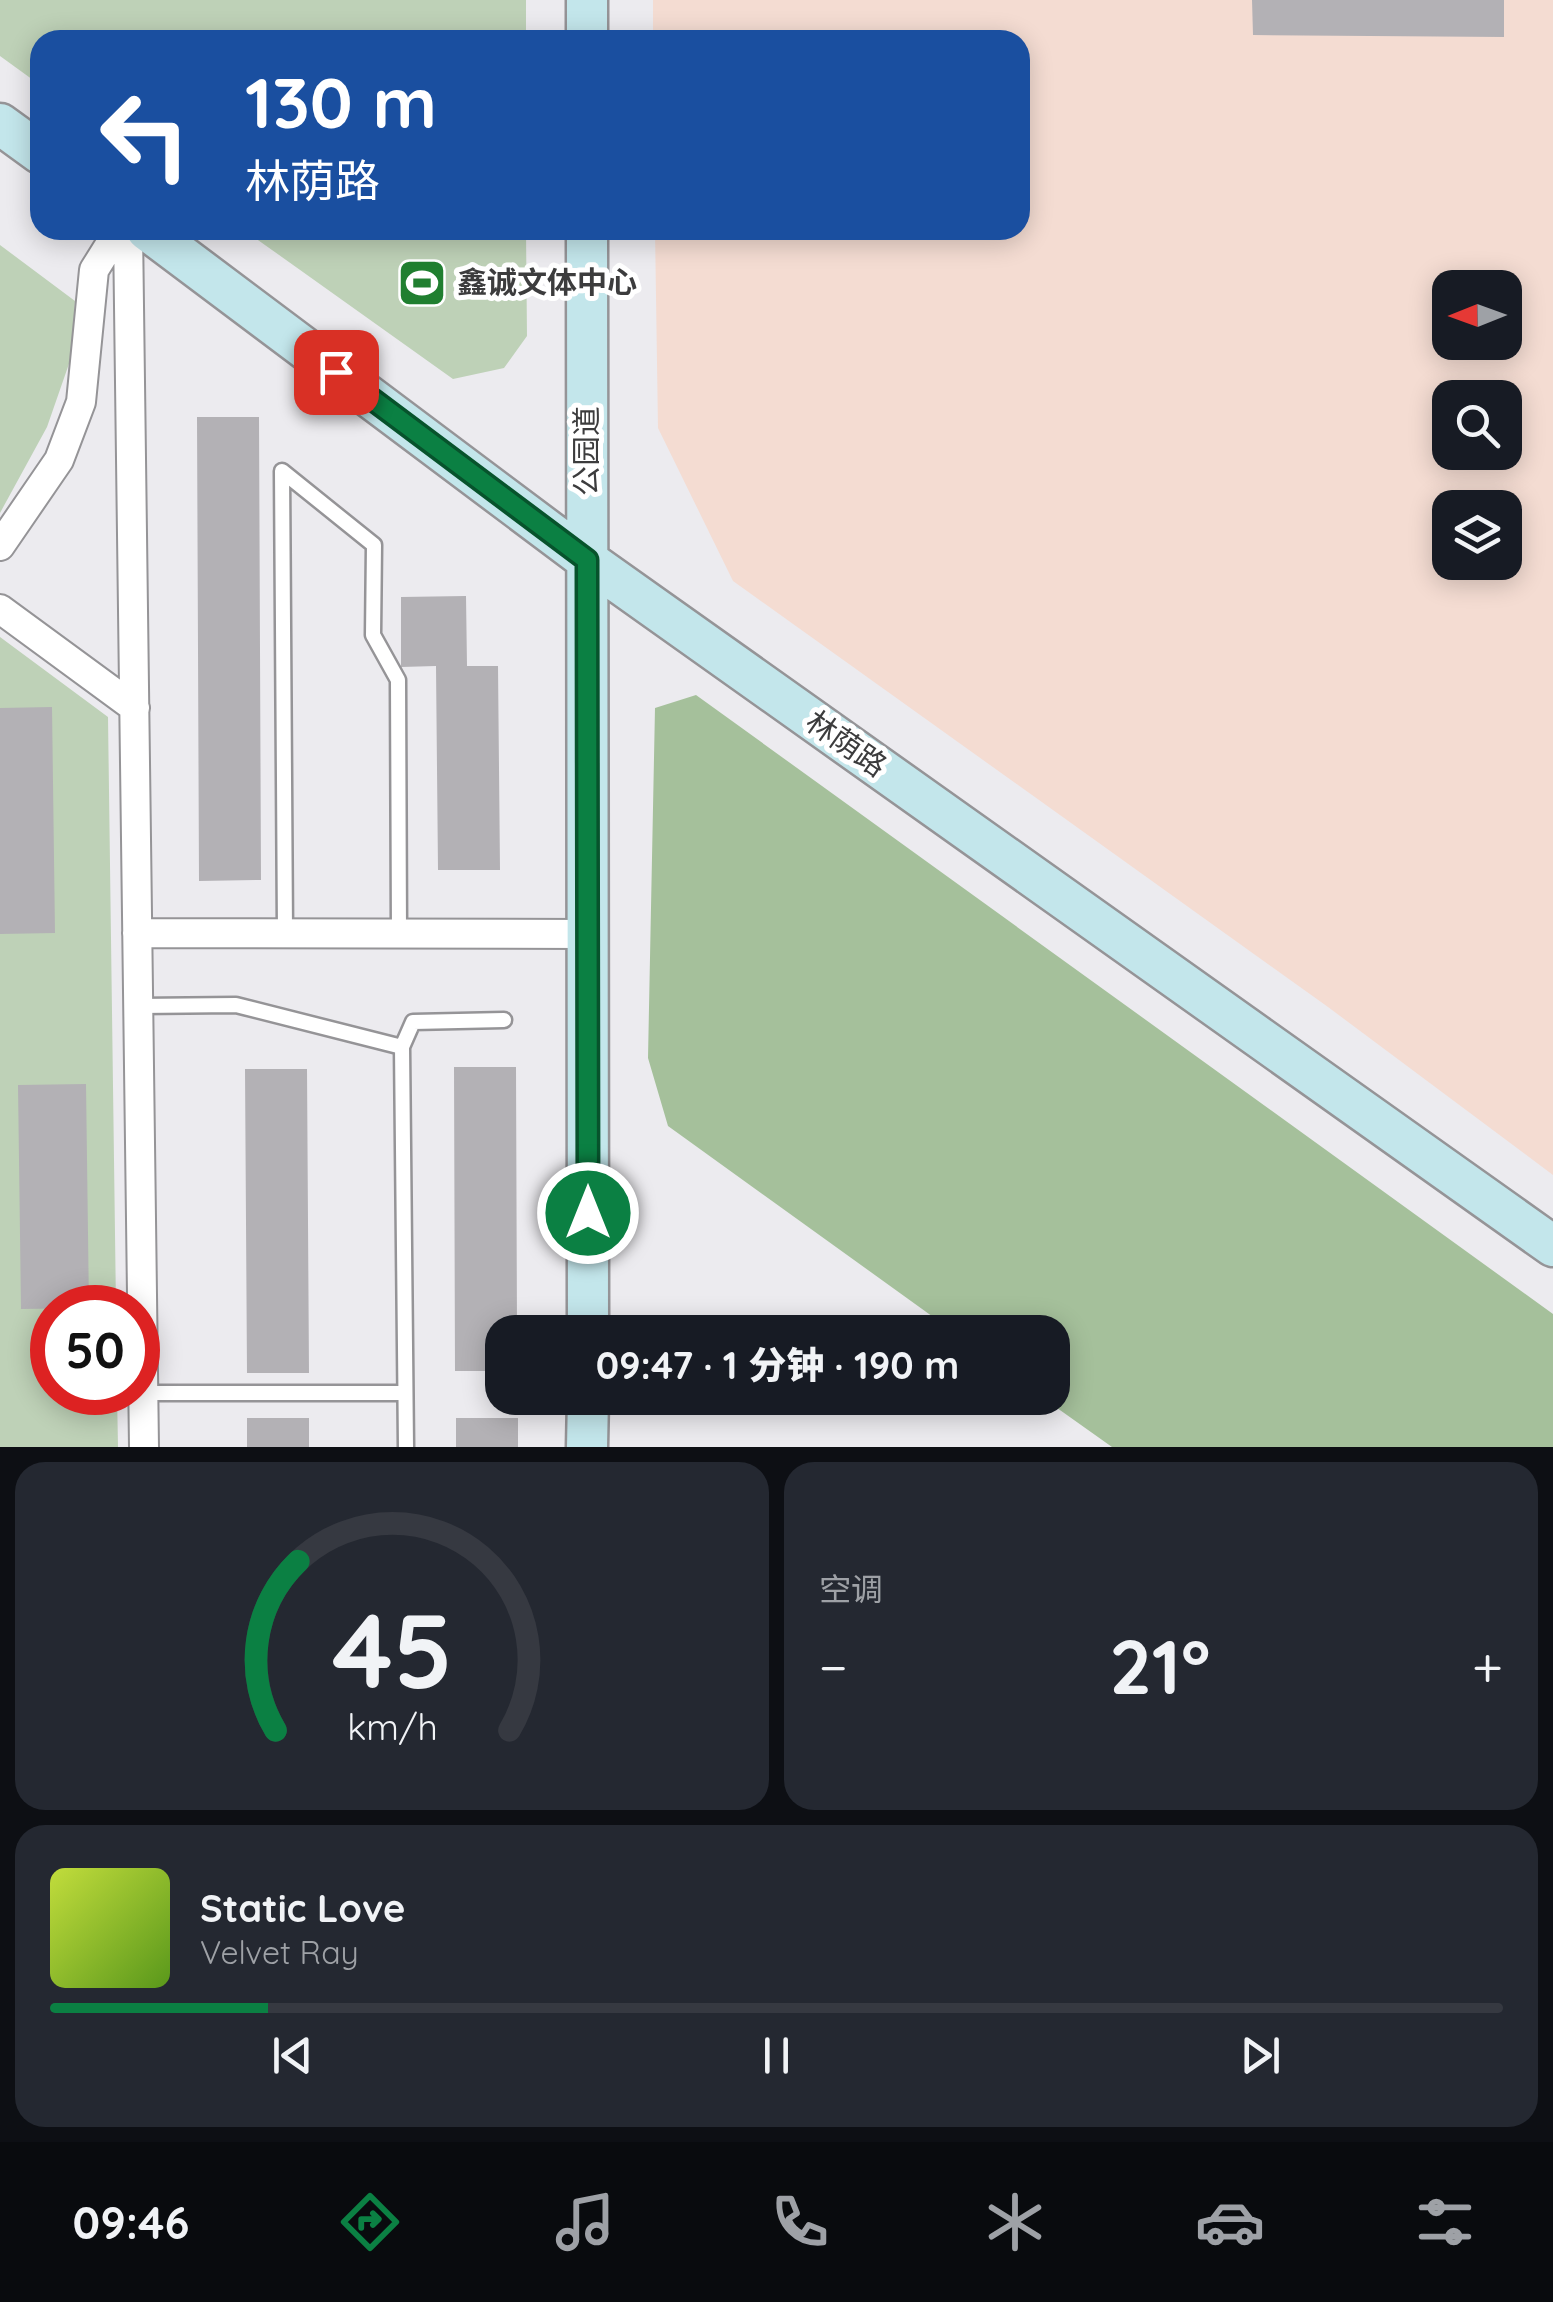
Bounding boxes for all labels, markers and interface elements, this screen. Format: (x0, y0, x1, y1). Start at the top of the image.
text: 130 m (245, 58, 437, 146)
icon: left (80, 70, 210, 200)
text: 林荫路 (245, 152, 380, 208)
sports icon: 鑫诚文体中心 (396, 257, 448, 309)
place label: 鑫诚文体中心 (457, 263, 637, 301)
north arrow (1432, 270, 1522, 360)
map controls (1432, 270, 1522, 580)
pin (294, 330, 379, 415)
icon: arrive (309, 345, 364, 400)
button: search (1432, 380, 1522, 470)
street label: 公园道 (567, 406, 605, 496)
button: layers (1432, 490, 1522, 580)
street label: 林荫路 (799, 702, 894, 785)
position arrow (536, 1161, 640, 1265)
speed limit sign: 50 (30, 1285, 160, 1415)
text: 09:47 · 1 分钟 · 190 m (596, 1341, 959, 1389)
text: 空调 (819, 1569, 883, 1609)
text: 45 (331, 1584, 453, 1714)
text: 21° (1109, 1619, 1210, 1713)
text: − (819, 1632, 848, 1701)
text: + (1472, 1632, 1503, 1701)
text: km/h (347, 1704, 437, 1749)
text: Static Love (200, 1884, 405, 1932)
text: Velvet Ray (200, 1932, 359, 1972)
icon: previous (265, 2028, 320, 2083)
icon: pause (749, 2028, 804, 2083)
icon: next (1233, 2028, 1288, 2083)
icon: directions (335, 2187, 405, 2257)
icon: music (550, 2187, 620, 2257)
icon: phone (765, 2187, 835, 2257)
icon: climate (980, 2187, 1050, 2257)
icon: car (1195, 2187, 1265, 2257)
icon: filters (1410, 2187, 1480, 2257)
text: 09:46 (73, 2194, 189, 2250)

